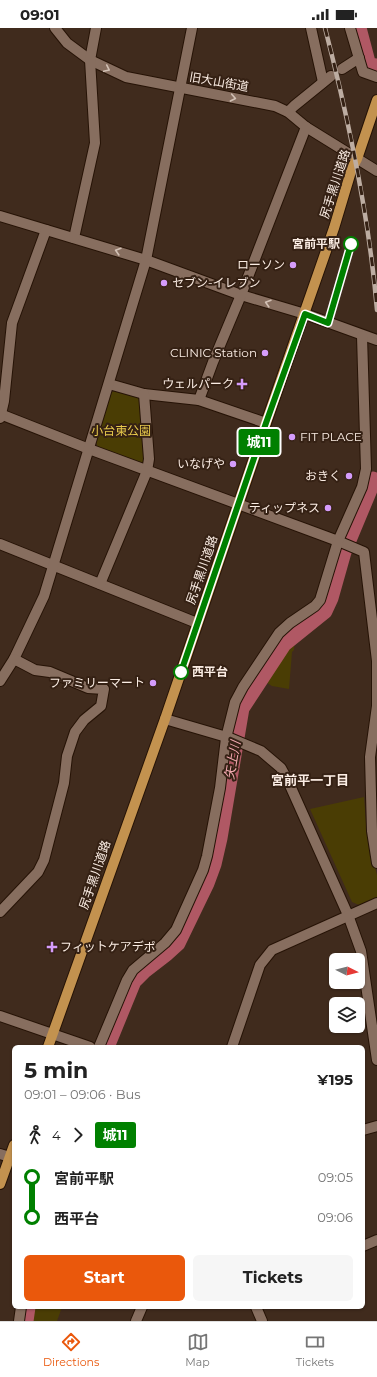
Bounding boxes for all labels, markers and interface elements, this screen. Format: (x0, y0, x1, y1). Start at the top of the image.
text: 09:01 (20, 5, 60, 24)
one-way arrow (103, 64, 111, 72)
street label: 旧大山街道 (188, 69, 250, 94)
one-way arrow (230, 93, 237, 102)
street label: 尻手黒川道路 (316, 147, 353, 220)
place label: 宮前平駅 (292, 236, 340, 251)
marker: 宮前平駅 (343, 236, 359, 252)
one-way arrow (115, 247, 122, 256)
place label: ローソン (237, 257, 285, 272)
marker: ローソン (288, 260, 298, 270)
place label: セブン-イレブン (172, 275, 261, 290)
marker: セブン-イレブン (159, 278, 169, 288)
one-way arrow (264, 299, 271, 308)
place label: CLINIC Station (170, 345, 257, 360)
marker: CLINIC Station (260, 348, 270, 358)
place label: ウェルパーク (162, 376, 234, 391)
marker: ウェルパーク (237, 379, 247, 389)
park label: 小台東公園 (91, 423, 151, 438)
line badge: 城11 (236, 429, 282, 455)
place label: FIT PLACE (300, 429, 362, 444)
marker: FIT PLACE (287, 432, 297, 442)
text: 城11 (247, 433, 271, 451)
place label: いなげや (177, 456, 225, 471)
marker: いなげや (228, 459, 238, 469)
place label: おきく (305, 468, 341, 483)
marker: おきく (344, 471, 354, 481)
place label: ティップネス (249, 500, 320, 515)
marker: ティップネス (323, 503, 333, 513)
street label: 尻手黒川道路 (183, 533, 220, 606)
marker: 西平台 (173, 664, 189, 680)
place label: 西平台 (192, 664, 228, 679)
place label: ファミリーマート (49, 675, 145, 690)
marker: ファミリーマート (148, 678, 158, 688)
water label: 矢上川 (221, 737, 244, 781)
district label: 宮前平一丁目 (271, 772, 349, 788)
street label: 尻手黒川道路 (76, 838, 113, 911)
place label: フィットケアデポ (60, 939, 156, 954)
marker: フィットケアデポ (47, 942, 57, 952)
north arrow (329, 953, 365, 989)
map controls (329, 953, 365, 1033)
button: layers (329, 997, 365, 1033)
text: 5 min (24, 1057, 88, 1084)
text: ¥195 (317, 1070, 353, 1089)
text: 09:01 – 09:06 · Bus (24, 1086, 141, 1102)
icon: walk (24, 1124, 46, 1146)
icon: forward (67, 1124, 89, 1146)
text: 城11 (103, 1126, 128, 1144)
text: 4 (52, 1127, 61, 1143)
text: 宮前平駅 (54, 1169, 114, 1188)
text: 09:05 (318, 1169, 353, 1185)
text: 西平台 (54, 1209, 99, 1228)
text: 09:06 (317, 1209, 353, 1225)
button: Start (24, 1255, 185, 1301)
button: Tickets (193, 1255, 353, 1301)
tab: Directions (43, 1331, 99, 1369)
tab: Map (185, 1331, 210, 1369)
tab: Tickets (296, 1331, 334, 1369)

